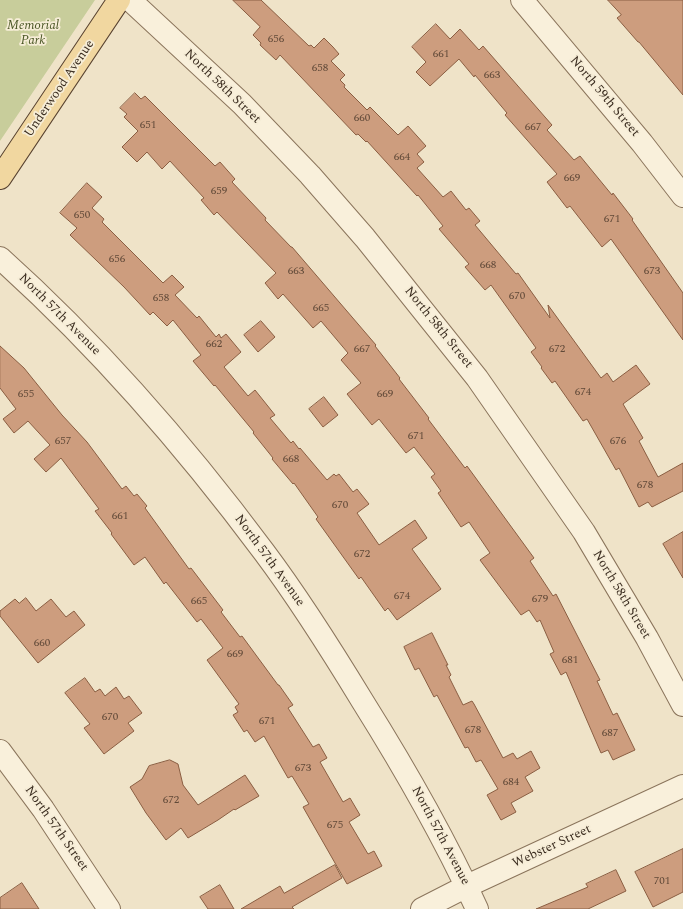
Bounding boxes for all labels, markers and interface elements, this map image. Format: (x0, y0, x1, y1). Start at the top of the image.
park label: Memorial Park (7, 18, 59, 49)
house number: 656 (268, 33, 284, 47)
street label: Underwood Avenue (22, 37, 98, 141)
street label: North 58th Street (180, 46, 264, 128)
house number: 661 (433, 48, 449, 62)
street label: North 59th Street (566, 53, 642, 141)
house number: 658 (312, 62, 328, 76)
house number: 663 (484, 69, 500, 83)
house number: 660 (354, 112, 370, 126)
house number: 651 (140, 119, 156, 133)
house number: 667 (525, 121, 541, 135)
house number: 664 (394, 151, 410, 165)
house number: 669 (564, 172, 580, 186)
house number: 659 (211, 185, 227, 199)
house number: 650 (74, 209, 90, 223)
house number: 671 (604, 213, 620, 227)
house number: 656 (109, 253, 125, 267)
house number: 668 (480, 259, 496, 273)
house number: 663 (288, 265, 304, 279)
house number: 673 (644, 265, 660, 279)
street label: North 57th Avenue (15, 271, 103, 359)
street label: North 58th Street (400, 284, 476, 372)
house number: 670 (509, 290, 525, 304)
house number: 658 (153, 292, 169, 306)
house number: 665 (313, 302, 329, 316)
house number: 662 (206, 338, 222, 352)
house number: 667 (354, 343, 370, 357)
house number: 672 (549, 343, 565, 357)
house number: 674 (575, 386, 591, 400)
house number: 655 (18, 388, 34, 402)
house number: 669 (377, 388, 393, 402)
house number: 671 (408, 430, 424, 444)
house number: 657 (55, 435, 71, 449)
house number: 676 (610, 435, 626, 449)
house number: 668 (283, 453, 299, 467)
house number: 678 (637, 479, 653, 493)
house number: 670 (332, 499, 348, 513)
house number: 661 (112, 510, 128, 524)
street label: North 57th Avenue (231, 512, 307, 610)
house number: 672 (354, 548, 370, 562)
street label: North 58th Street (588, 548, 654, 642)
house number: 674 (394, 590, 410, 604)
house number: 679 (532, 593, 548, 607)
house number: 665 (191, 595, 207, 609)
house number: 660 (34, 637, 50, 651)
house number: 669 (227, 648, 243, 662)
house number: 681 (562, 654, 578, 668)
house number: 670 (102, 711, 118, 725)
house number: 671 (259, 715, 275, 729)
house number: 678 (465, 724, 481, 738)
house number: 687 (602, 727, 618, 741)
house number: 673 (295, 762, 311, 776)
house number: 684 (503, 776, 519, 790)
street label: North 57th Street (21, 783, 91, 875)
street label: North 57th Avenue (407, 784, 473, 888)
house number: 672 (163, 794, 179, 808)
house number: 675 (327, 819, 343, 833)
street label: Webster Street (510, 822, 594, 872)
house number: 701 (654, 875, 670, 889)

